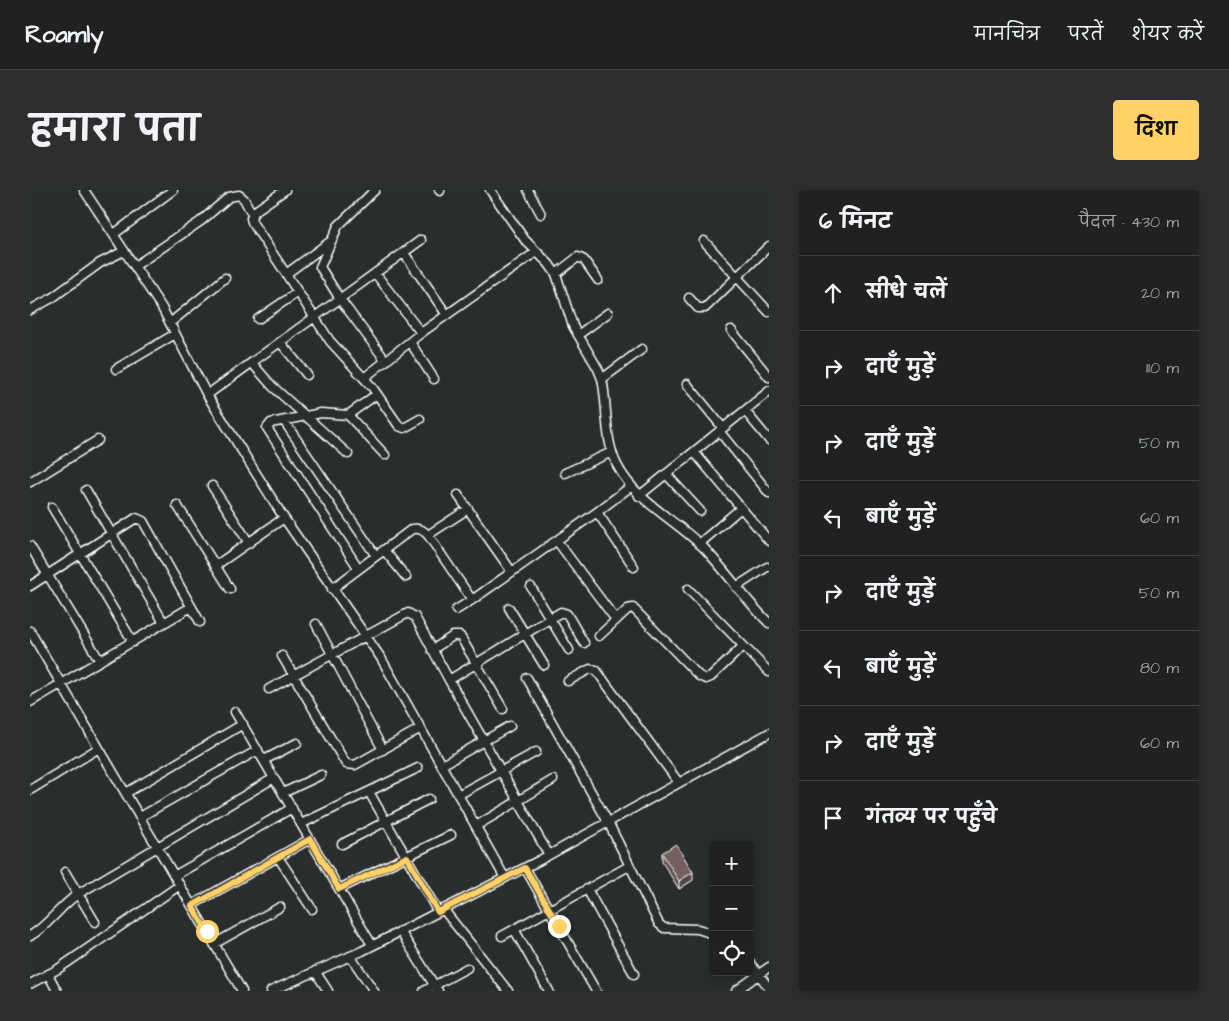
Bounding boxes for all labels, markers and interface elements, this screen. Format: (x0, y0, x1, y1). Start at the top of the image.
text: Roamly (25, 18, 103, 52)
text: मानचित्र (974, 22, 1040, 47)
text: परतें (1068, 22, 1103, 47)
text: शेयर करें (1131, 22, 1204, 47)
button: दिशा (1113, 100, 1199, 160)
text: हमारा पता (30, 105, 200, 154)
text: 6 मिनट (819, 207, 892, 236)
text: पैदल · 430 m (1079, 211, 1179, 233)
icon: ahead (819, 279, 847, 307)
text: सीधे चलें (866, 279, 947, 306)
text: 20 m (1141, 282, 1179, 304)
icon: right (819, 354, 847, 382)
text: दाएँ मुड़ें (866, 354, 935, 381)
text: 110 m (1146, 357, 1179, 379)
icon: right (819, 429, 847, 457)
text: दाएँ मुड़ें (866, 429, 935, 456)
text: 50 m (1139, 432, 1179, 454)
icon: left (819, 504, 847, 532)
text: बाएँ मुड़ें (866, 504, 935, 531)
text: 60 m (1140, 507, 1179, 529)
icon: right (819, 579, 847, 607)
text: दाएँ मुड़ें (866, 579, 935, 606)
text: 50 m (1139, 582, 1179, 604)
icon: left (819, 654, 847, 682)
text: बाएँ मुड़ें (866, 654, 935, 681)
text: 80 m (1140, 657, 1179, 679)
icon: right (819, 729, 847, 757)
text: दाएँ मुड़ें (866, 729, 935, 756)
text: 60 m (1140, 732, 1179, 754)
icon: arrive (819, 804, 847, 832)
text: गंतव्य पर पहुँचे (866, 804, 997, 831)
map controls (709, 841, 754, 976)
button: + (709, 841, 754, 886)
button: − (709, 886, 754, 931)
route end (548, 915, 571, 938)
route start (196, 920, 219, 943)
button: locate (709, 931, 754, 976)

